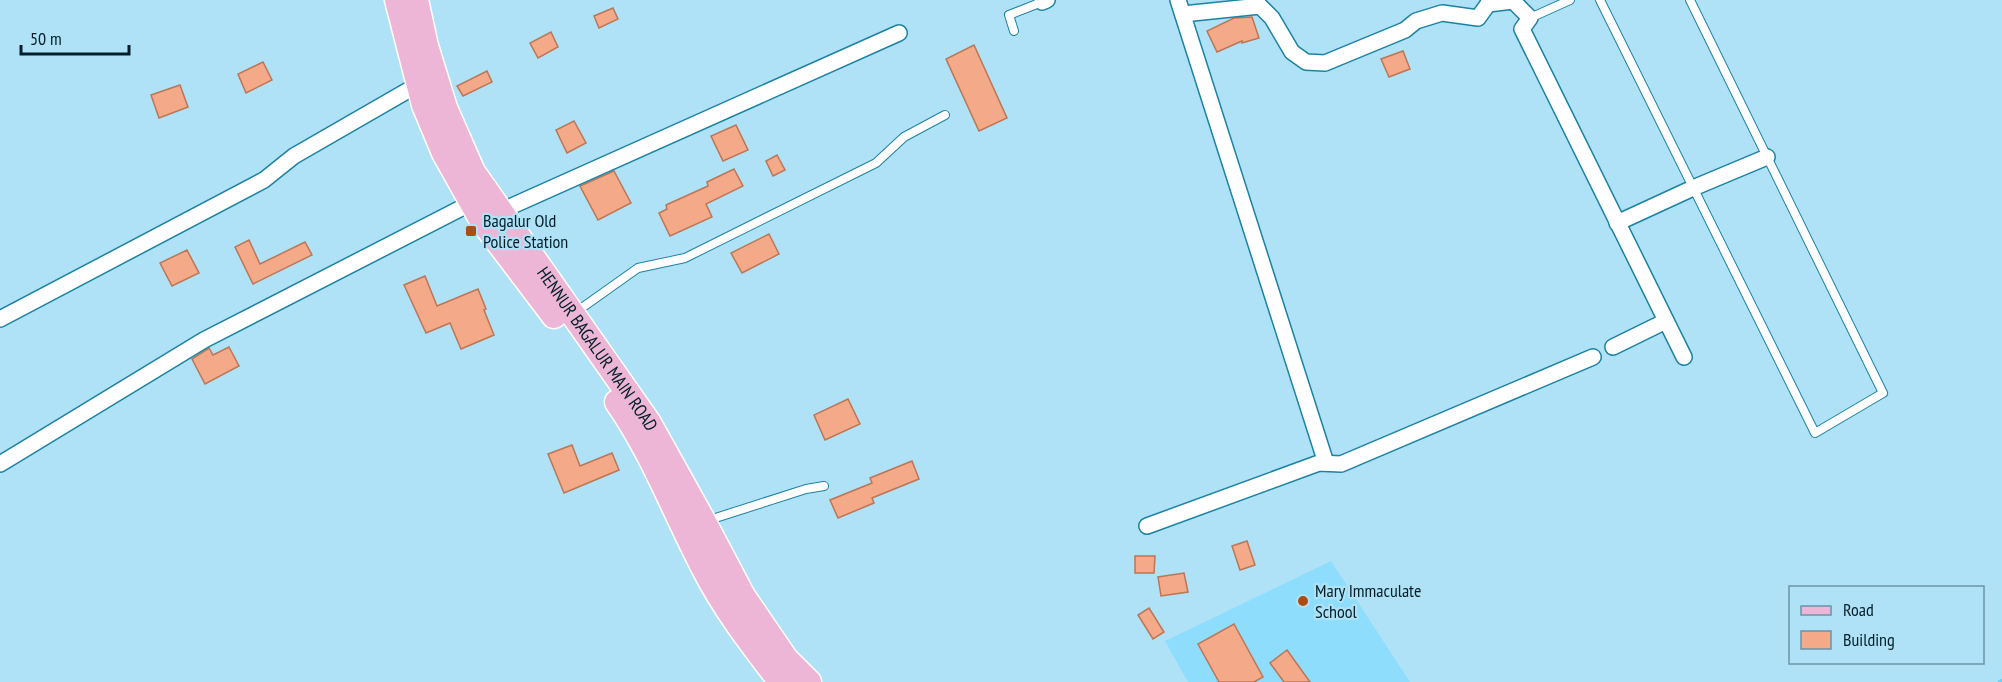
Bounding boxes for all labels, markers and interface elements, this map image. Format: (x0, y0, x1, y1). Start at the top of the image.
scale bar (21, 18, 129, 56)
text: 50 m (30, 27, 62, 50)
place label: Bagalur Old Police Station (483, 209, 568, 253)
marker: Bagalur Old Police Station (464, 224, 478, 238)
street label: HENNUR BAGALUR MAIN ROAD (532, 262, 663, 435)
place label: Mary Immaculate School (1315, 579, 1421, 623)
legend (1789, 586, 1984, 664)
marker: Mary Immaculate School (1296, 594, 1310, 608)
text: Road (1843, 598, 1874, 621)
text: Building (1843, 628, 1895, 651)

